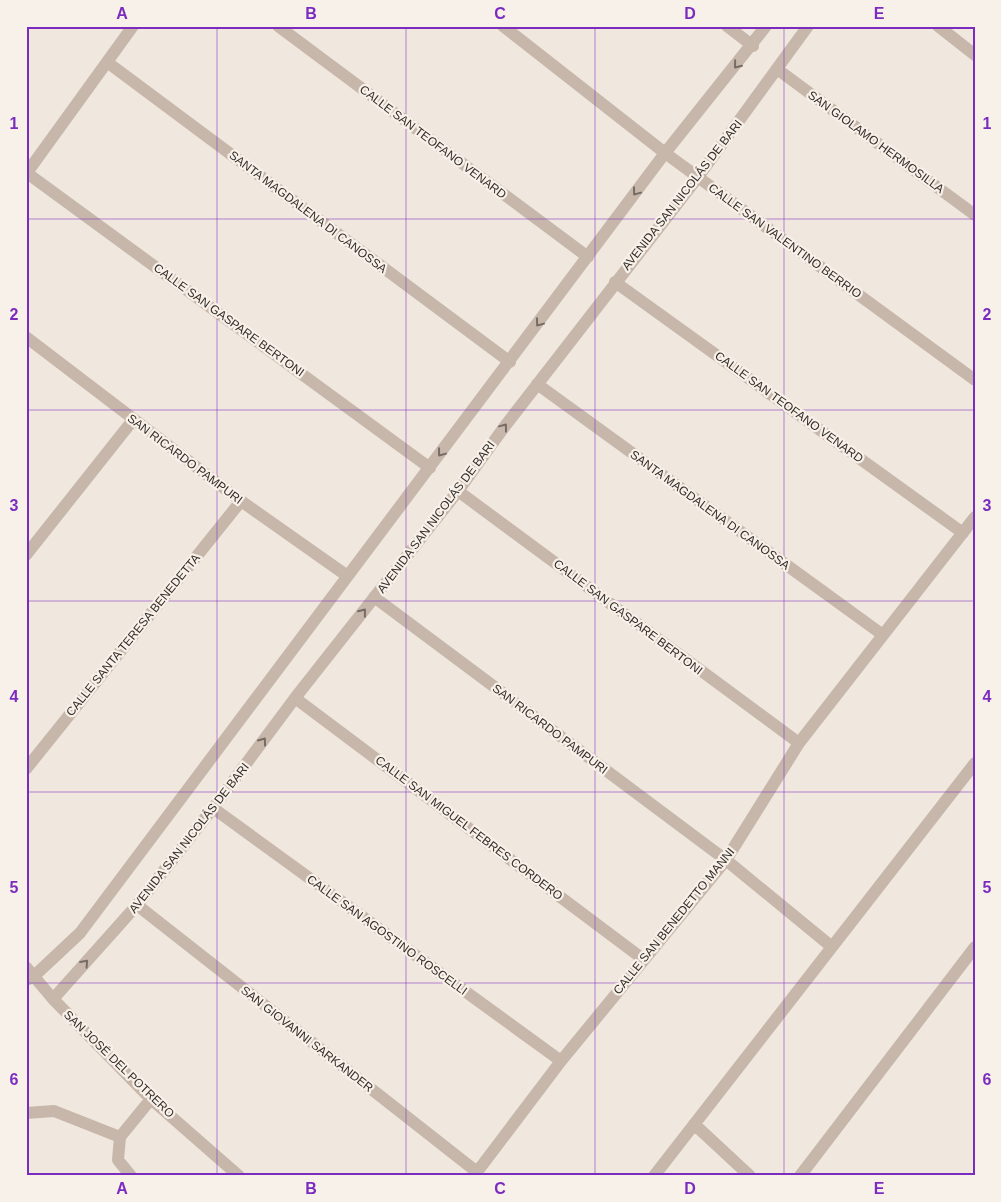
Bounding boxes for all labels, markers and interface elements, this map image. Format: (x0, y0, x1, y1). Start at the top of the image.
text: A (116, 5, 128, 22)
text: B (305, 5, 317, 22)
text: C (494, 5, 506, 22)
text: D (684, 5, 696, 22)
text: E (874, 5, 885, 22)
one-way arrow (734, 59, 742, 68)
street label: CALLE SAN TEOFANO VENARD (357, 82, 509, 202)
street label: SAN GIOLAMO HERMOSILLA (805, 88, 947, 196)
text: 1 (10, 115, 19, 132)
text: 1 (983, 115, 992, 132)
street label: AVENIDA SAN NICOLÁS DE BARI (618, 117, 745, 273)
street label: SANTA MAGDALENA DI CANOSSA (226, 148, 390, 276)
street label: CALLE SAN VALENTINO BERRIO (706, 181, 864, 301)
one-way arrow (633, 186, 642, 196)
street label: CALLE SAN GASPARE BERTONI (151, 261, 307, 379)
text: 2 (10, 306, 19, 323)
text: 2 (983, 306, 992, 323)
one-way arrow (536, 317, 545, 327)
street label: CALLE SAN TEOFANO VENARD (712, 348, 866, 466)
street label: SAN RICARDO PAMPURI (125, 411, 245, 507)
one-way arrow (498, 424, 506, 433)
street label: AVENIDA SAN NICOLÁS DE BARI (373, 438, 498, 596)
one-way arrow (439, 447, 447, 456)
street label: SANTA MAGDALENA DI CANOSSA (627, 447, 793, 573)
text: 3 (10, 497, 19, 514)
text: 3 (983, 497, 992, 514)
street label: CALLE SANTA TERESA BENEDETTA (63, 551, 203, 719)
street label: CALLE SAN GASPARE BERTONI (551, 556, 705, 678)
one-way arrow (357, 609, 365, 618)
street label: SAN RICARDO PAMPURI (490, 681, 610, 777)
text: 4 (10, 688, 19, 705)
text: 4 (983, 688, 992, 705)
one-way arrow (257, 737, 266, 747)
street label: CALLE SAN MIGUEL FEBRES CORDERO (373, 753, 565, 903)
street label: AVENIDA SAN NICOLÁS DE BARI (125, 760, 252, 916)
street label: CALLE SAN BENEDETTO MANNI (611, 845, 737, 997)
street label: CALLE SAN AGOSTINO ROSCELLI (304, 872, 470, 998)
text: 5 (10, 879, 19, 896)
text: 5 (983, 879, 992, 896)
one-way arrow (79, 959, 88, 968)
street label: SAN GIOVANNI SARKANDER (238, 983, 376, 1095)
street label: SAN JOSÉ DEL POTRERO (61, 1007, 178, 1121)
text: 6 (10, 1071, 19, 1088)
text: 6 (983, 1071, 992, 1088)
text: A (116, 1180, 128, 1197)
text: B (305, 1180, 317, 1197)
text: C (494, 1180, 506, 1197)
text: D (684, 1180, 696, 1197)
text: E (874, 1180, 885, 1197)

